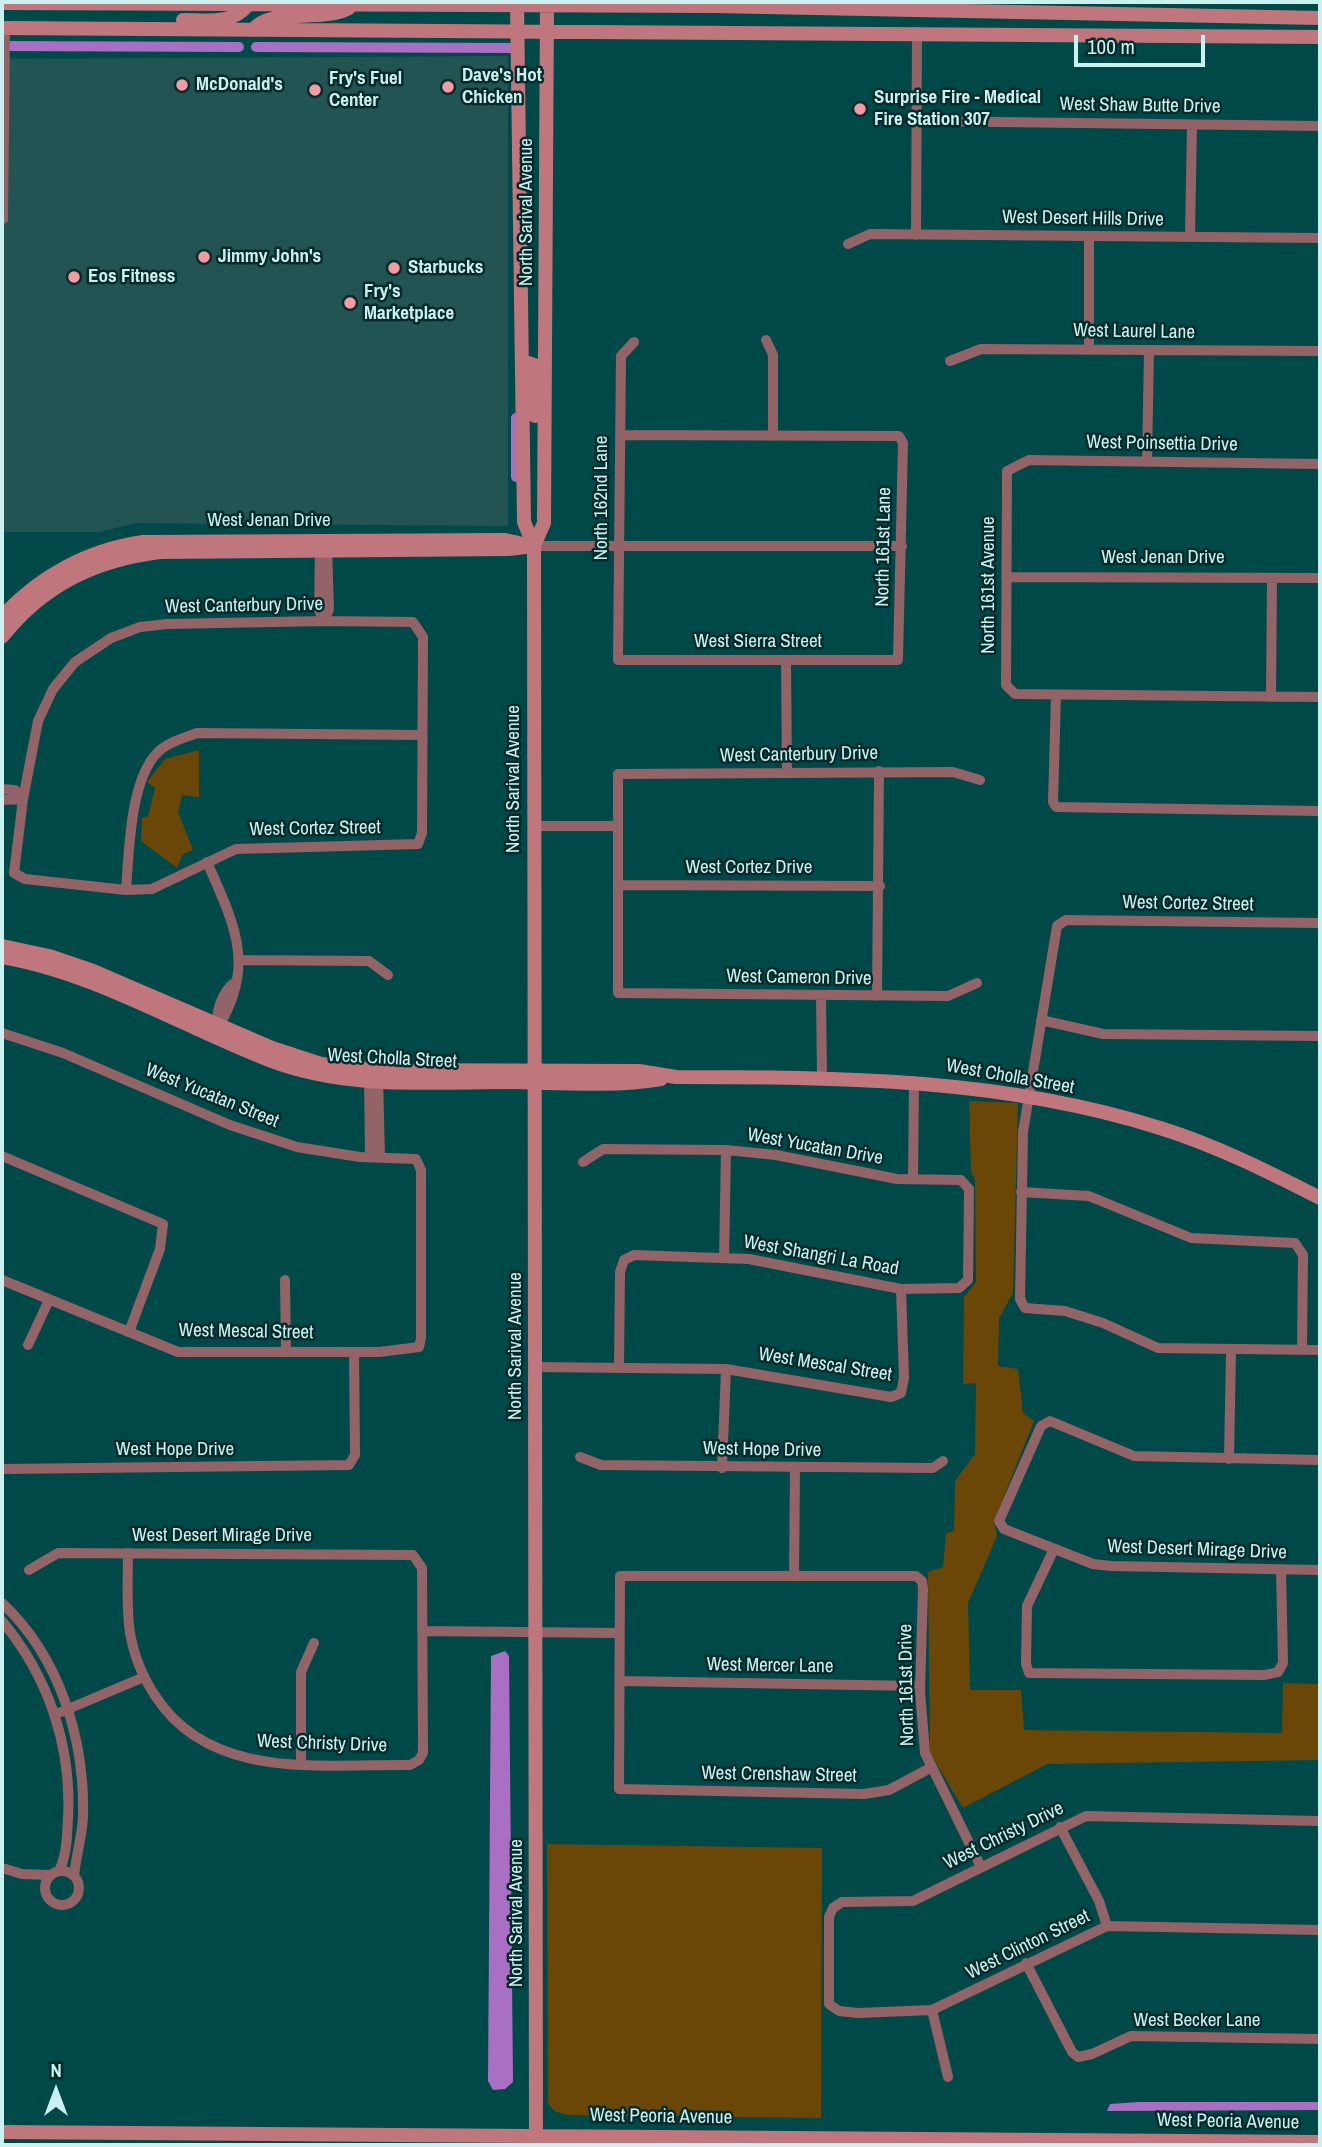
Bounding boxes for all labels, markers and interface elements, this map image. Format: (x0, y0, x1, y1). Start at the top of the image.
scale bar (1077, 21, 1208, 65)
text: 100 m (1087, 32, 1135, 61)
place label: Dave's Hot Chicken (462, 65, 542, 109)
place label: Fry's Fuel Center (329, 68, 402, 112)
place label: McDonald's (196, 74, 283, 96)
marker: McDonald's (174, 77, 190, 93)
marker: Dave's Hot Chicken (440, 79, 456, 95)
marker: Fry's Fuel Center (307, 82, 323, 98)
place label: Surprise Fire - Medical Fire Station 307 (874, 87, 1041, 131)
street label: West Shaw Butte Drive (1059, 93, 1221, 119)
marker: Surprise Fire - Medical Fire Station 307 (852, 101, 868, 117)
street label: North Sarival Avenue (516, 138, 538, 286)
street label: West Desert Hills Drive (1002, 206, 1164, 232)
place label: Jimmy John's (218, 246, 321, 268)
marker: Jimmy John's (196, 249, 212, 265)
place label: Starbucks (408, 257, 483, 279)
marker: Starbucks (386, 260, 402, 276)
place label: Eos Fitness (88, 266, 175, 288)
marker: Eos Fitness (66, 269, 82, 285)
place label: Fry's Marketplace (364, 281, 454, 325)
marker: Fry's Marketplace (342, 295, 358, 311)
street label: West Laurel Lane (1073, 320, 1195, 344)
street label: West Poinsettia Drive (1086, 431, 1238, 457)
street label: North 162nd Lane (591, 436, 613, 560)
street label: North 161st Lane (872, 487, 896, 607)
street label: West Jenan Drive (207, 510, 331, 532)
street label: North 161st Avenue (978, 516, 1000, 654)
street label: West Jenan Drive (1101, 547, 1225, 569)
street label: West Canterbury Drive (165, 593, 323, 619)
street label: West Sierra Street (694, 631, 822, 653)
street label: North Sarival Avenue (503, 705, 525, 853)
street label: West Canterbury Drive (720, 742, 878, 768)
street label: West Cortez Street (249, 816, 381, 842)
street label: West Cortez Drive (686, 857, 812, 879)
street label: West Cortez Street (1122, 891, 1254, 917)
street label: West Cameron Drive (726, 965, 872, 991)
street label: West Cholla Street (327, 1044, 457, 1074)
street label: West Cholla Street (944, 1055, 1076, 1099)
street label: West Yucatan Street (142, 1059, 282, 1133)
street label: West Yucatan Drive (745, 1124, 885, 1170)
street label: West Shangri La Road (742, 1231, 900, 1281)
street label: North Sarival Avenue (505, 1272, 527, 1420)
street label: West Mescal Street (178, 1319, 314, 1345)
street label: West Mescal Street (757, 1343, 893, 1387)
street label: West Hope Drive (703, 1438, 821, 1462)
street label: West Hope Drive (116, 1439, 234, 1461)
street label: West Desert Mirage Drive (132, 1525, 312, 1547)
street label: West Desert Mirage Drive (1107, 1535, 1287, 1565)
street label: North 161st Drive (895, 1624, 919, 1746)
street label: West Mercer Lane (706, 1653, 834, 1679)
street label: West Christy Drive (256, 1730, 388, 1758)
street label: West Crenshaw Street (701, 1762, 857, 1788)
street label: West Christy Drive (940, 1797, 1068, 1875)
street label: North Sarival Avenue (506, 1839, 528, 1987)
street label: West Clinton Street (962, 1905, 1094, 1985)
street label: West Becker Lane (1133, 2010, 1261, 2032)
north arrow (21, 2056, 91, 2126)
text: N (50, 2057, 62, 2083)
street label: West Peoria Avenue (590, 2104, 732, 2130)
street label: West Peoria Avenue (1157, 2109, 1299, 2135)

